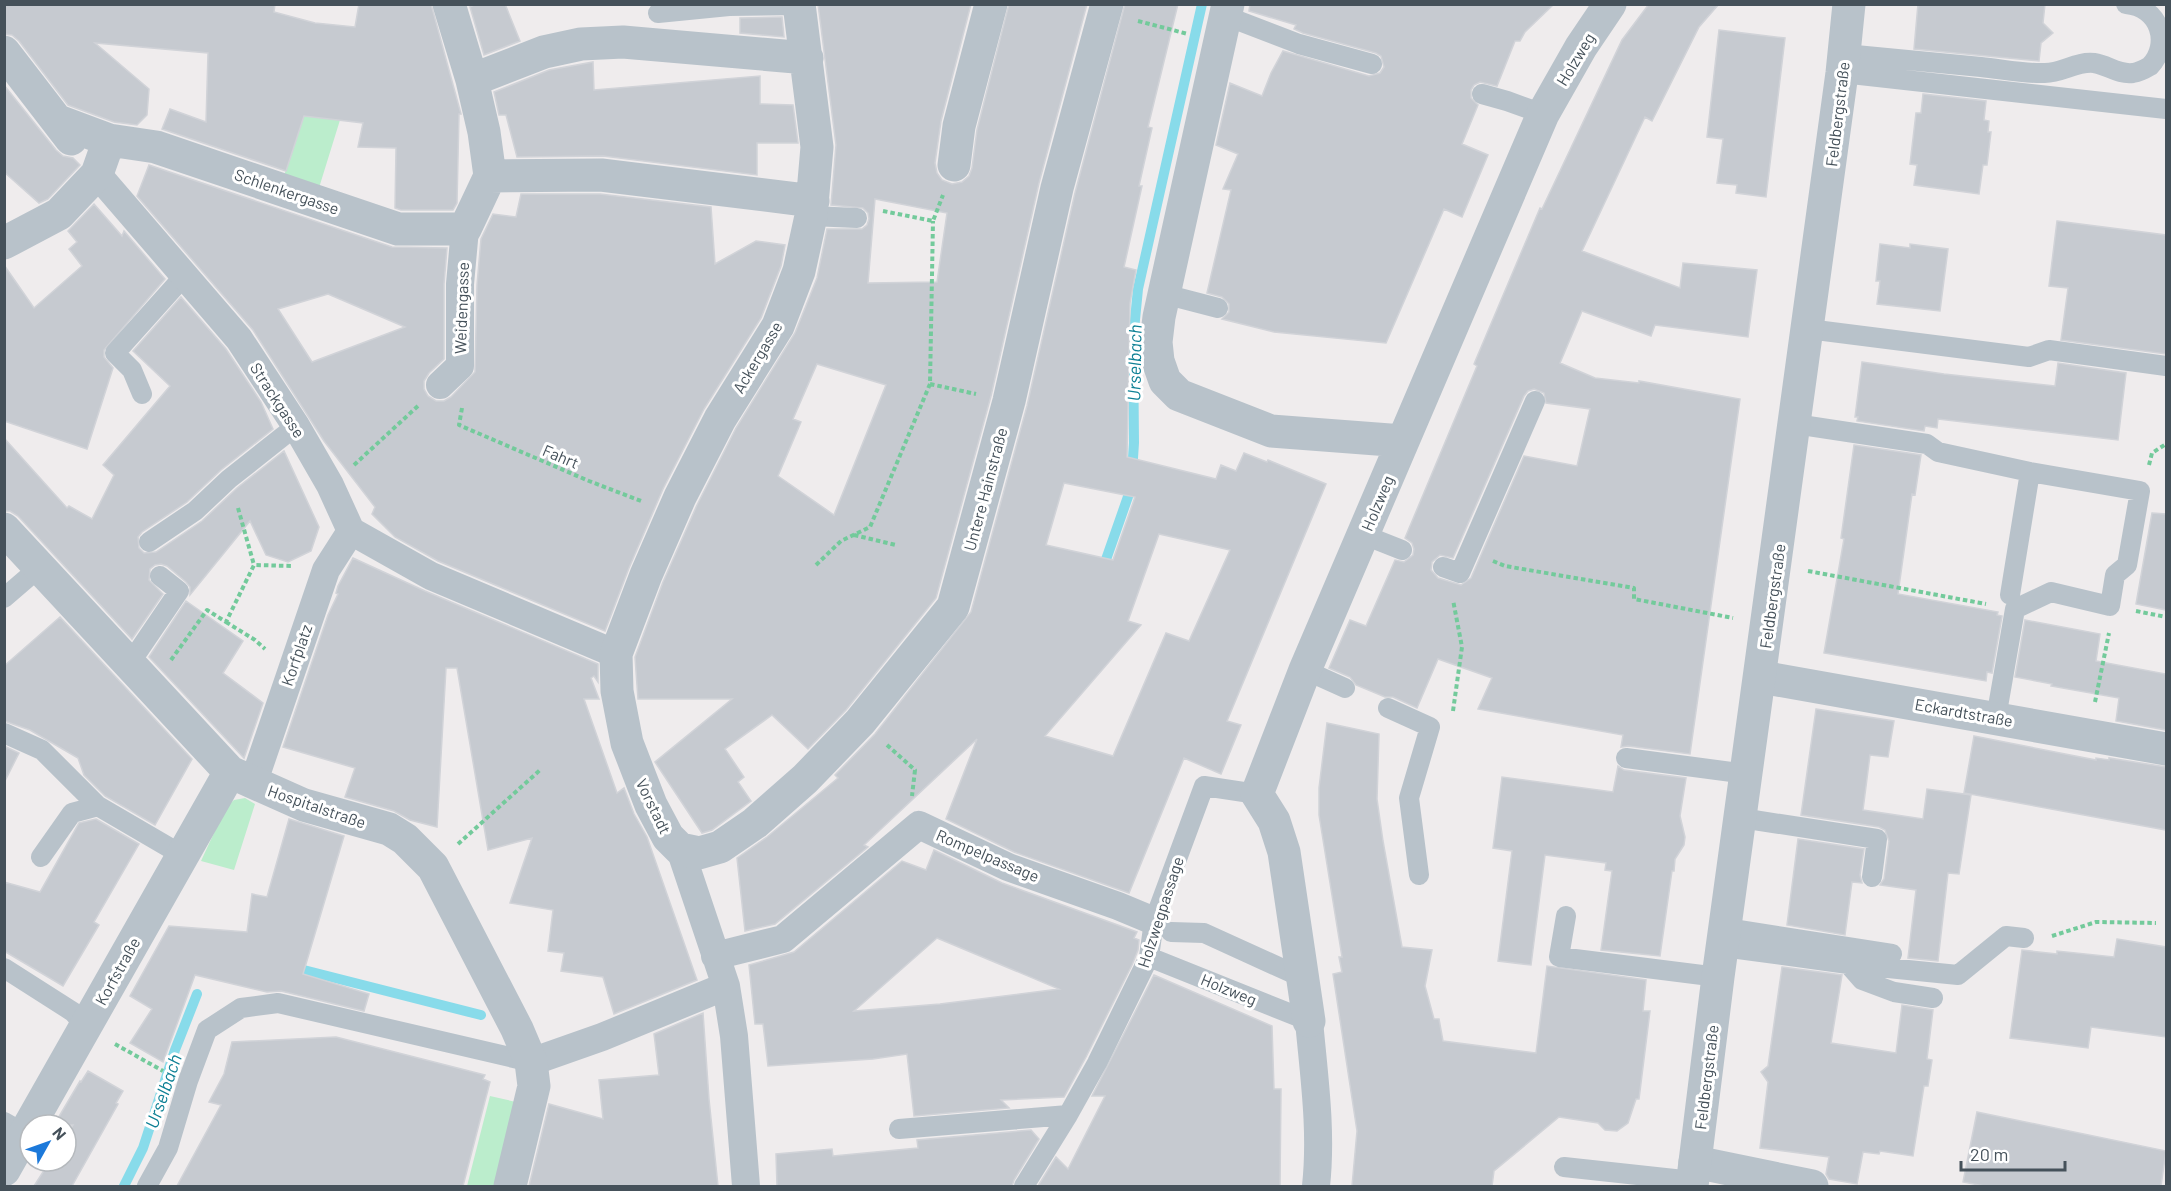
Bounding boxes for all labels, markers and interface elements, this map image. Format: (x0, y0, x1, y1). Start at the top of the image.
street label: Holzweg (1552, 29, 1598, 89)
street label: Feldbergstraße (1821, 60, 1853, 168)
street label: Schlenkergasse (232, 164, 342, 218)
street label: Weidengasse (450, 262, 472, 354)
street label: Ackergasse (728, 318, 786, 396)
water label: Urselbach (1122, 324, 1146, 402)
street label: Strackgasse (247, 359, 309, 441)
street label: Untere Hainstraße (959, 425, 1011, 553)
street label: Fahrt (540, 440, 582, 472)
street label: Holzweg (1357, 472, 1397, 534)
street label: Feldbergstraße (1755, 542, 1789, 650)
street label: Korfplatz (277, 622, 315, 688)
street label: Eckardtstraße (1913, 694, 2015, 730)
street label: Vorstadt (632, 775, 676, 837)
street label: Hospitalstraße (266, 780, 368, 832)
street label: Rompelpassage (934, 825, 1042, 885)
street label: Holzwegpassage (1133, 854, 1187, 970)
street label: Korfstraße (91, 934, 143, 1008)
street label: Holzweg (1198, 969, 1260, 1009)
street label: Feldbergstraße (1690, 1023, 1722, 1131)
water label: Urselbach (140, 1051, 186, 1131)
north arrow (18, 1113, 78, 1173)
text: N (49, 1123, 71, 1143)
scale bar (1961, 1134, 2064, 1172)
text: 20 m (1970, 1143, 2008, 1165)

